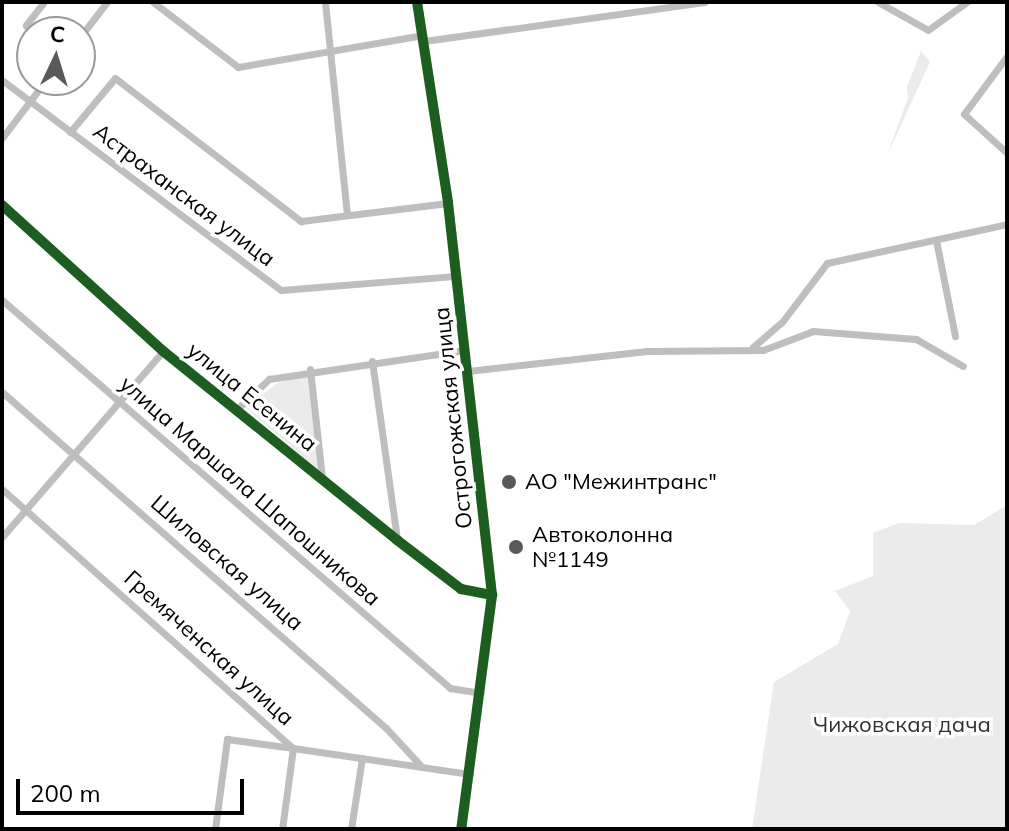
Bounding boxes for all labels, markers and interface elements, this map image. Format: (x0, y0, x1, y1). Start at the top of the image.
north arrow (16, 16, 96, 96)
text: С (49, 20, 66, 49)
street label: Астраханская улица (88, 118, 280, 272)
street label: Острогожская улица (428, 306, 478, 530)
street label: улица Есенина (182, 337, 322, 457)
street label: улица Маршала Шапошникова (114, 371, 386, 611)
place label: АО "Межинтранс" (525, 469, 717, 495)
marker: АО "Межинтранс" (500, 473, 518, 491)
street label: Шиловская улица (145, 490, 309, 636)
place label: Автоколонна №1149 (532, 521, 673, 572)
marker: Автоколонна №1149 (507, 538, 525, 556)
street label: Гремяченская улица (119, 565, 299, 731)
park label: Чижовская дача (813, 712, 991, 738)
scale bar (20, 763, 248, 813)
text: 200 m (30, 778, 101, 808)

